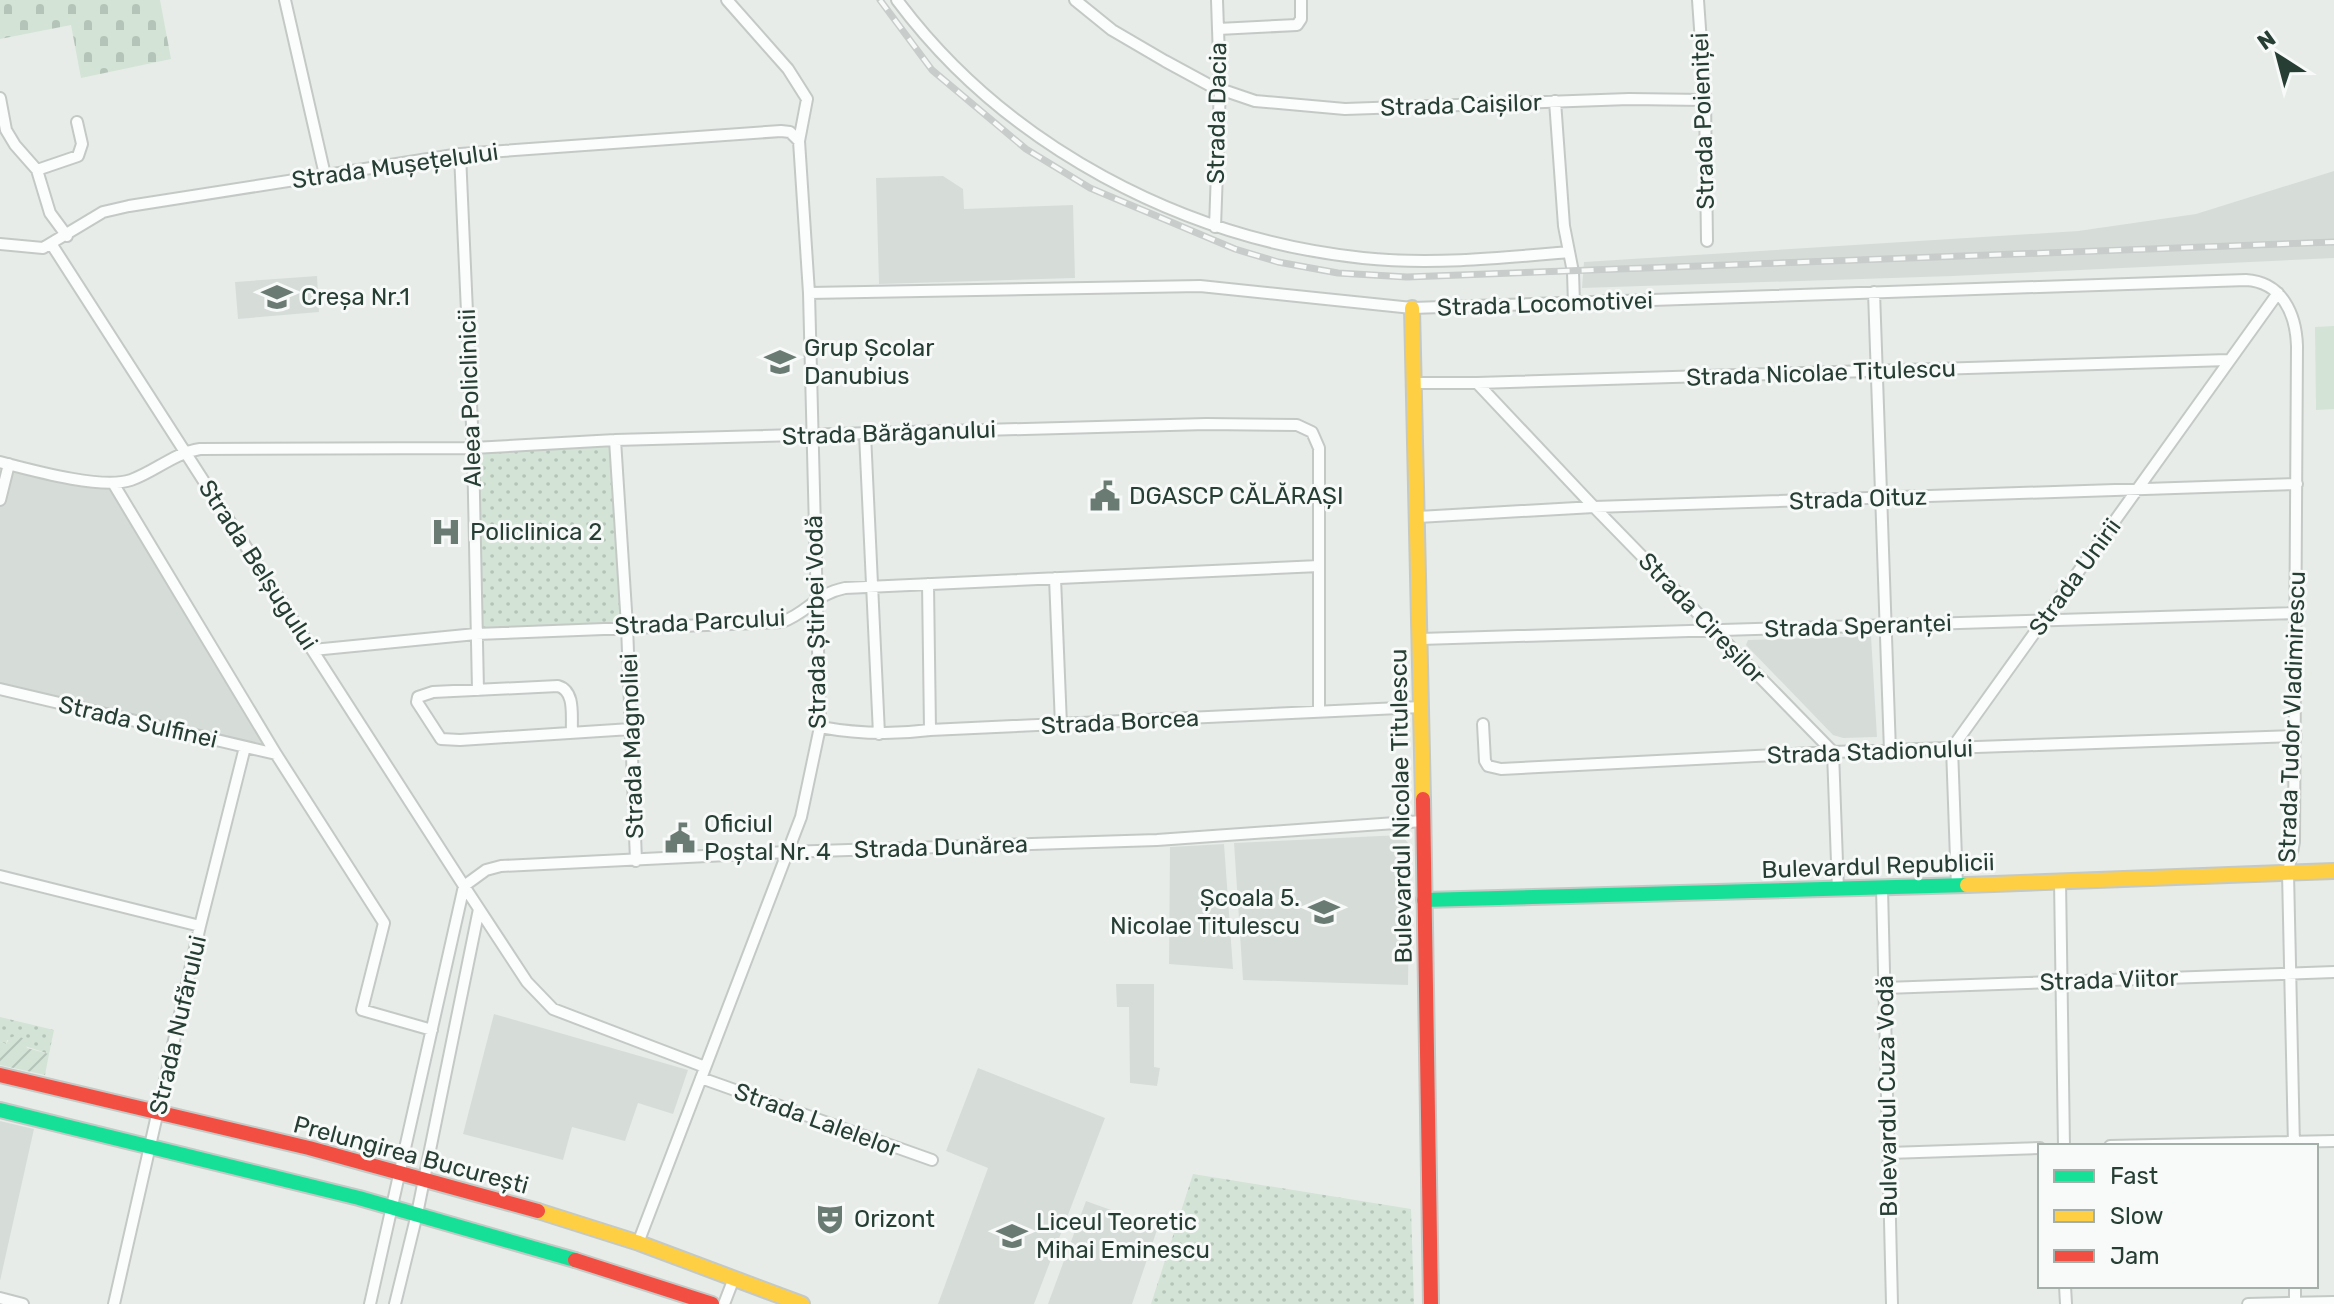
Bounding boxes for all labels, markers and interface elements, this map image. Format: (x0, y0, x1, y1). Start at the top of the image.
north arrow (2238, 16, 2318, 96)
text: N (2252, 25, 2281, 56)
street label: Strada Poieniței (1686, 32, 1720, 210)
street label: Strada Dacia (1202, 42, 1232, 184)
street label: Strada Caișilor (1380, 88, 1542, 122)
street label: Strada Mușețelului (290, 138, 500, 194)
school or university icon: Creșa Nr.1 (260, 280, 294, 314)
place label: Creșa Nr.1 (301, 283, 410, 311)
street label: Strada Locomotivei (1436, 286, 1654, 322)
street label: Aleea Policlinicii (453, 308, 487, 488)
place label: Grup Școlar Danubius (804, 334, 934, 390)
school or university icon: Grup Școlar Danubius (763, 345, 797, 379)
street label: Strada Nicolae Titulescu (1686, 354, 1956, 392)
street label: Strada Bărăganului (782, 415, 996, 451)
street label: Strada Belșugului (193, 475, 323, 655)
public building icon: DGASCP CĂLĂRAȘI (1088, 479, 1122, 513)
place label: DGASCP CĂLĂRAȘI (1129, 482, 1344, 510)
street label: Strada Oituz (1789, 483, 1927, 515)
street label: Strada Unirii (2023, 513, 2127, 641)
hospital icon: Policlinica 2 (429, 515, 463, 549)
street label: Strada Știrbei Vodă (800, 515, 832, 729)
place label: Policlinica 2 (470, 518, 602, 546)
street label: Strada Cireșilor (1633, 547, 1771, 689)
street label: Strada Tudor Vladimirescu (2273, 571, 2311, 863)
street label: Strada Parcului (614, 604, 786, 640)
street label: Strada Speranței (1764, 609, 1952, 643)
street label: Bulevardul Nicolae Titulescu (1384, 648, 1418, 964)
street label: Strada Magnoliei (615, 653, 649, 839)
street label: Strada Sulfinei (56, 690, 220, 754)
street label: Strada Borcea (1040, 704, 1200, 740)
street label: Strada Stadionului (1766, 734, 1974, 770)
place label: Oficiul Poștal Nr. 4 (704, 810, 831, 866)
public building icon: Oficiul Poștal Nr. 4 (663, 821, 697, 855)
street label: Strada Dunărea (853, 830, 1029, 864)
street label: Bulevardul Republicii (1761, 848, 1995, 884)
place label: Școala 5. Nicolae Titulescu (1110, 884, 1300, 940)
school or university icon: Școala 5. Nicolae Titulescu (1307, 895, 1341, 929)
street label: Strada Nufărului (144, 933, 212, 1117)
street label: Strada Viitor (2039, 964, 2179, 996)
street label: Bulevardul Cuza Vodă (1871, 975, 1903, 1217)
street label: Strada Lalelelor (730, 1077, 904, 1163)
street label: Prelungirea București (290, 1110, 532, 1200)
legend (2038, 1144, 2318, 1288)
text: Fast (2110, 1162, 2158, 1190)
theatre icon: Orizont (813, 1202, 847, 1236)
text: Slow (2110, 1202, 2163, 1230)
place label: Orizont (854, 1205, 935, 1233)
place label: Liceul Teoretic Mihai Eminescu (1036, 1208, 1210, 1264)
school or university icon: Liceul Teoretic Mihai Eminescu (995, 1219, 1029, 1253)
text: Jam (2110, 1242, 2160, 1270)

